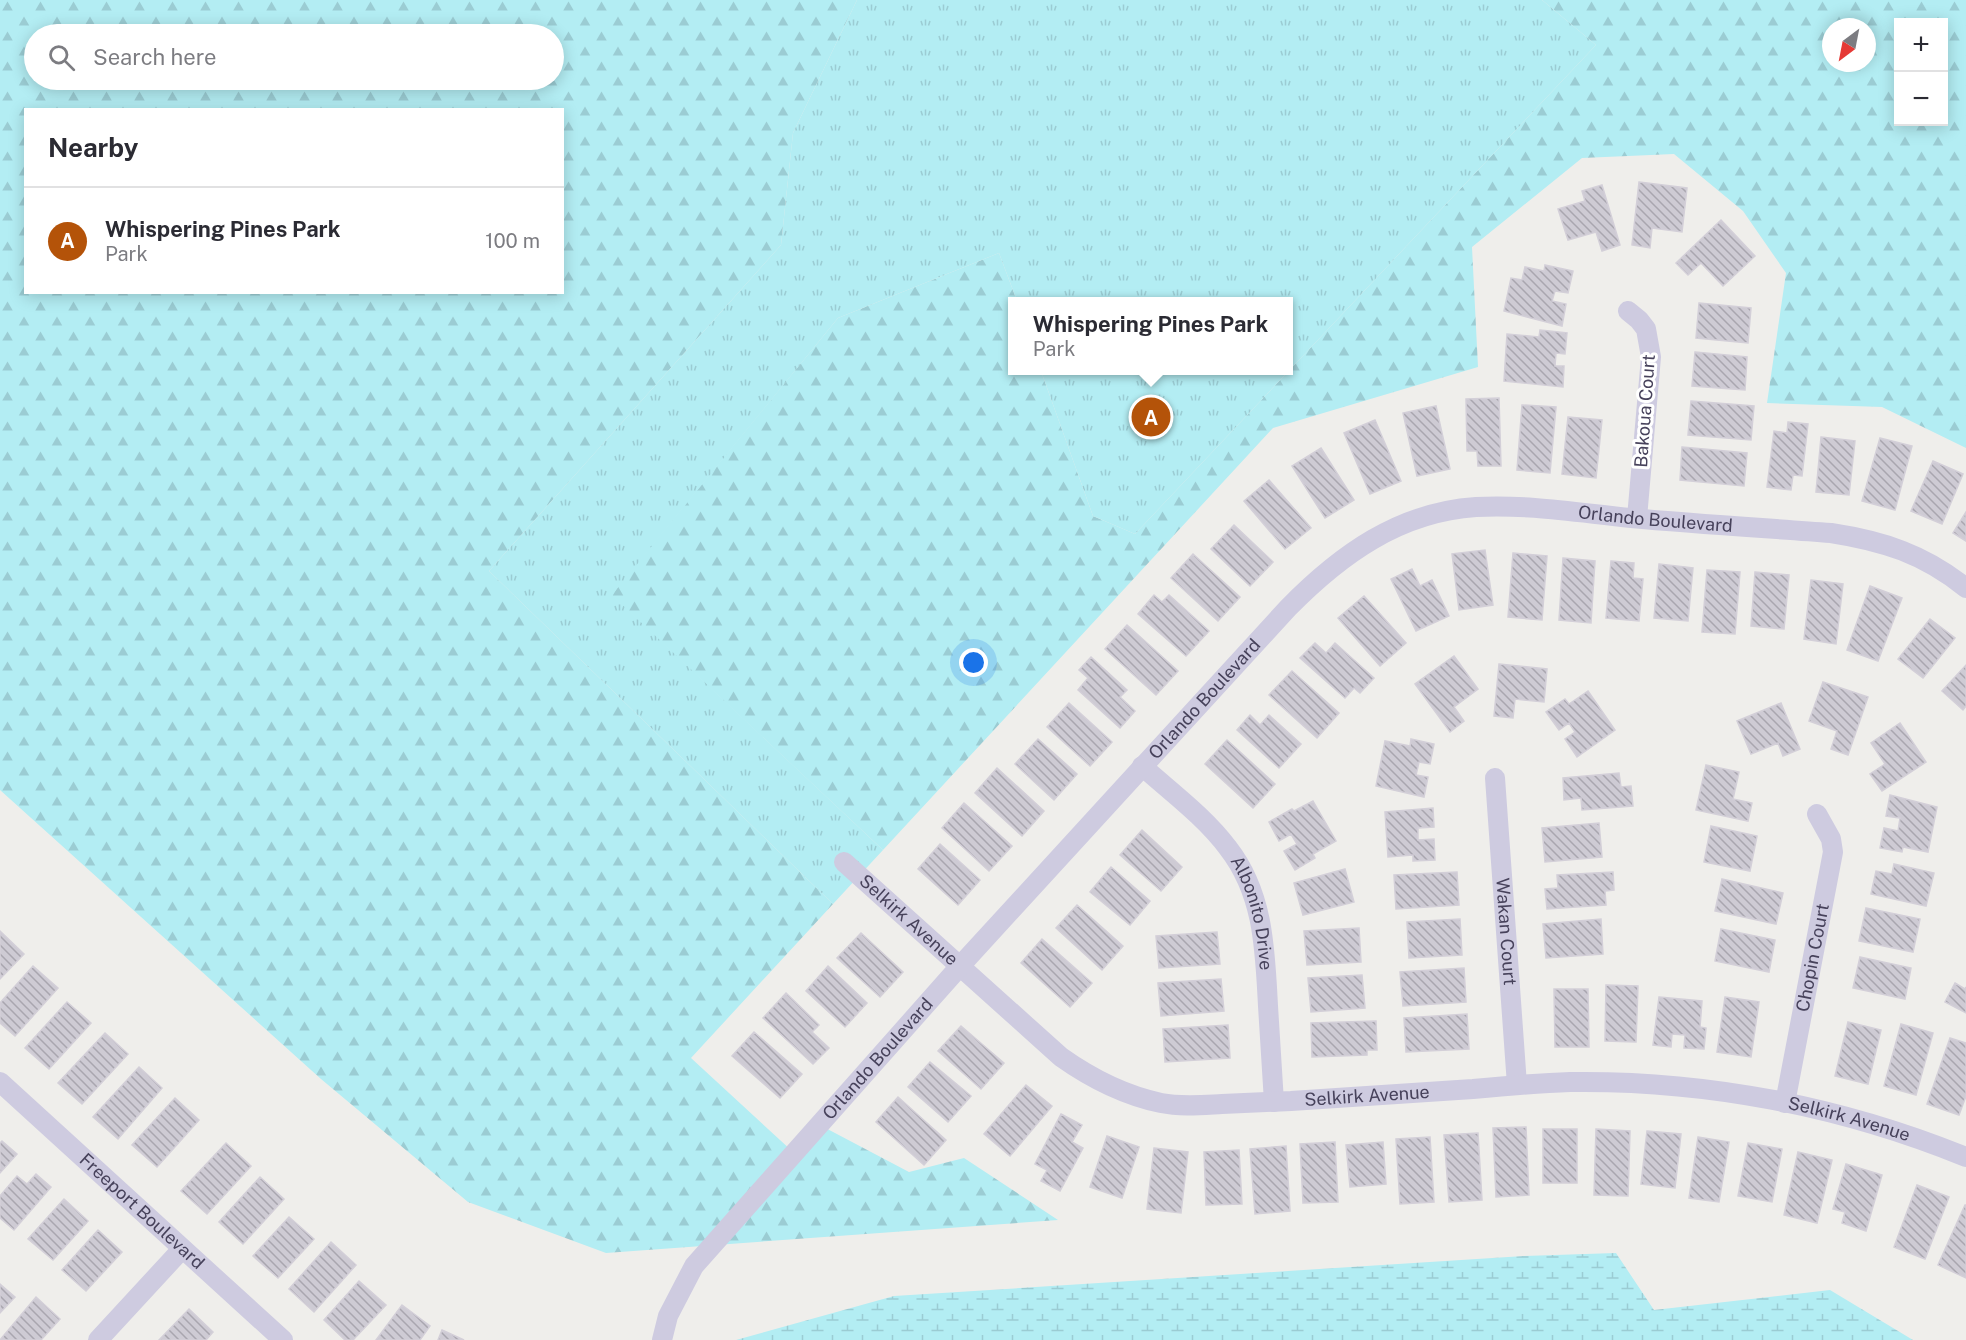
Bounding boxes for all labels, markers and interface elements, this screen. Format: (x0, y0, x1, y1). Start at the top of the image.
north arrow (1822, 18, 1876, 72)
map controls (1894, 18, 1948, 126)
button: + (1894, 18, 1948, 72)
search box (24, 24, 564, 90)
icon: search (45, 41, 78, 74)
text: Search here (93, 44, 217, 70)
button: − (1894, 72, 1948, 126)
text: Nearby (48, 132, 138, 163)
text: Whispering Pines Park (105, 216, 340, 242)
text: A (60, 229, 75, 253)
text: 100 m (485, 229, 540, 253)
text: Park (105, 242, 148, 266)
popup (1008, 297, 1293, 375)
text: Whispering Pines Park (1033, 311, 1268, 337)
text: Park (1033, 337, 1075, 361)
street label: Bakoua Court (1630, 354, 1659, 468)
pin: A (1132, 394, 1170, 440)
street label: Orlando Boulevard (1577, 501, 1734, 536)
street label: Orlando Boulevard (1144, 634, 1264, 763)
your location (959, 648, 988, 677)
street label: Albonito Drive (1226, 852, 1277, 971)
street label: Selkirk Avenue (855, 870, 963, 970)
street label: Wakan Court (1492, 877, 1521, 986)
street label: Chopin Court (1792, 902, 1833, 1014)
street label: Orlando Boulevard (818, 993, 937, 1124)
street label: Selkirk Avenue (1304, 1081, 1430, 1110)
street label: Selkirk Avenue (1786, 1092, 1913, 1145)
street label: Freeport Boulevard (75, 1149, 209, 1273)

